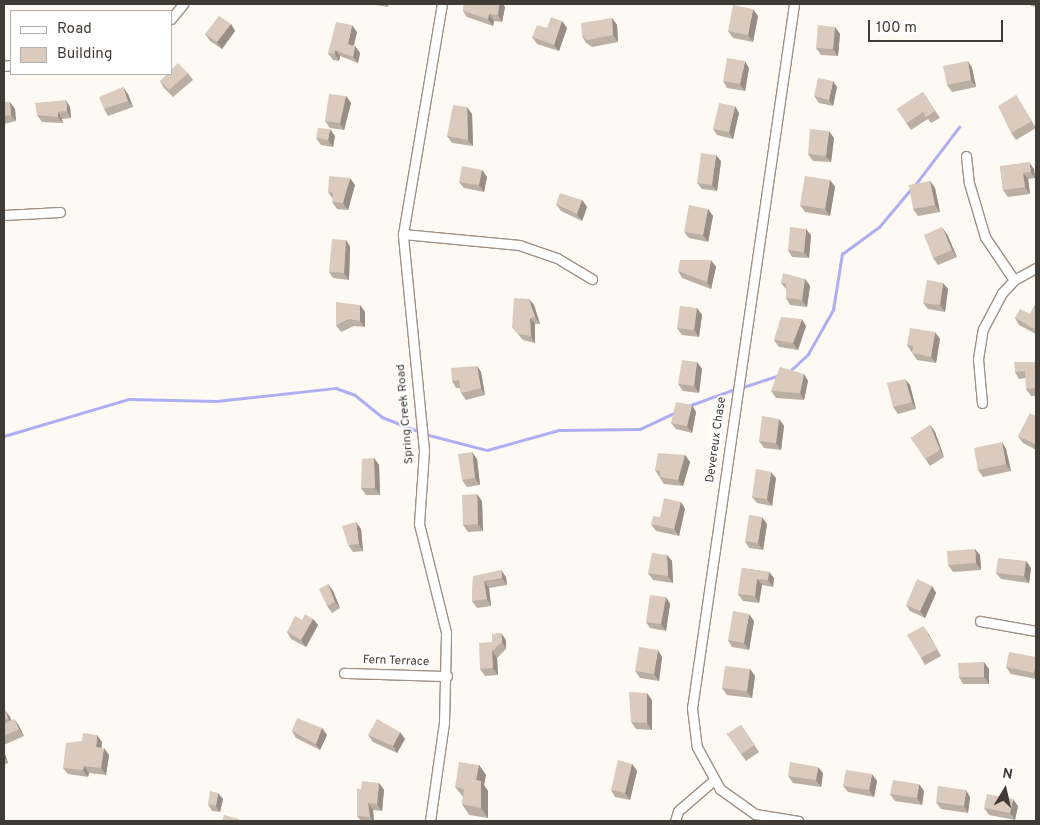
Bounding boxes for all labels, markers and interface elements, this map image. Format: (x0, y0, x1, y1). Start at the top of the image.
legend (10, 10, 172, 75)
scale bar (870, 10, 1005, 42)
text: 100 m (876, 19, 917, 38)
text: Road (57, 20, 92, 39)
text: Building (57, 45, 112, 64)
street label: Spring Creek Road (394, 363, 418, 465)
street label: Devereux Chase (704, 396, 730, 484)
street label: Fern Terrace (362, 654, 430, 670)
north arrow (980, 765, 1030, 815)
text: N (1001, 766, 1014, 784)

